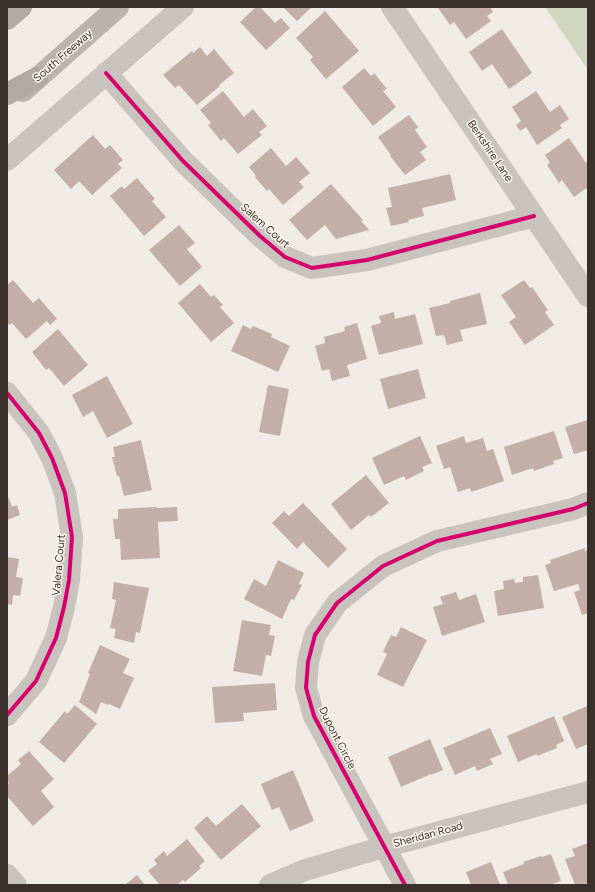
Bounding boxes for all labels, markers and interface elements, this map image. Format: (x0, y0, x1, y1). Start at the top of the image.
street label: South Freeway (31, 27, 95, 85)
street label: Berkshire Lane (465, 118, 515, 184)
street label: Salem Court (238, 201, 292, 251)
street label: Valera Court (50, 534, 68, 596)
street label: Dupont Circle (316, 705, 358, 771)
street label: Sheridan Road (392, 819, 464, 851)

